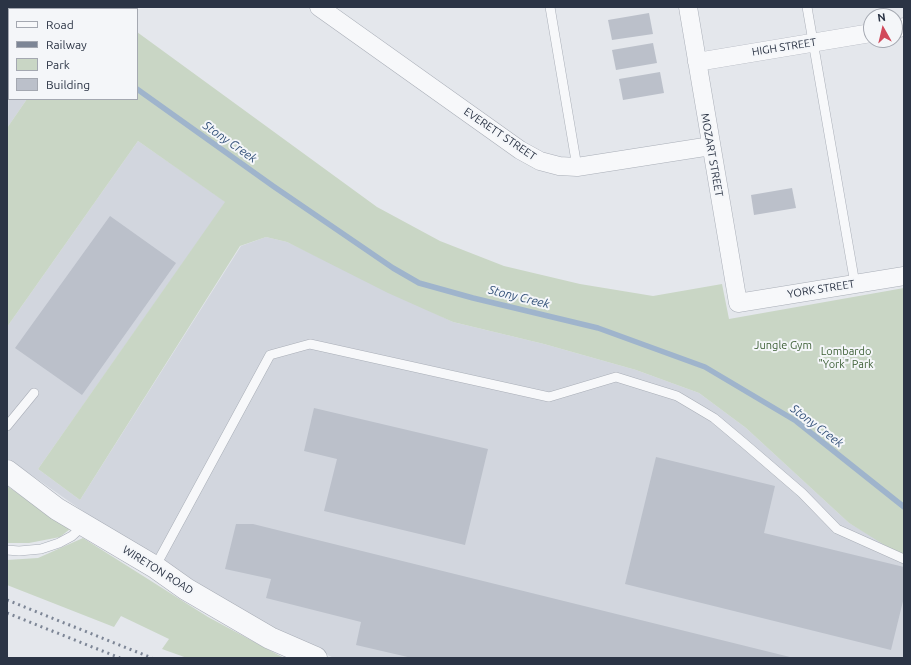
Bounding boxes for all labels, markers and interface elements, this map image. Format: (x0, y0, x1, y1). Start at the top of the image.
legend (8, 8, 138, 100)
north arrow (863, 8, 903, 48)
text: N (877, 11, 886, 24)
text: Road (46, 18, 74, 31)
street label: HIGH STREET (751, 35, 817, 59)
text: Railway (46, 38, 87, 51)
text: Park (46, 58, 70, 71)
text: Building (46, 78, 90, 91)
street label: EVERETT STREET (461, 105, 539, 163)
street label: MOZART STREET (698, 112, 726, 198)
water label: Stony Creek (200, 118, 260, 166)
street label: YORK STREET (786, 277, 856, 301)
water label: Stony Creek (487, 282, 551, 312)
park label: Jungle Gym (754, 338, 812, 352)
park label: Lombardo "York" Park (818, 344, 874, 370)
water label: Stony Creek (788, 401, 846, 451)
street label: WIRETON ROAD (120, 543, 196, 597)

